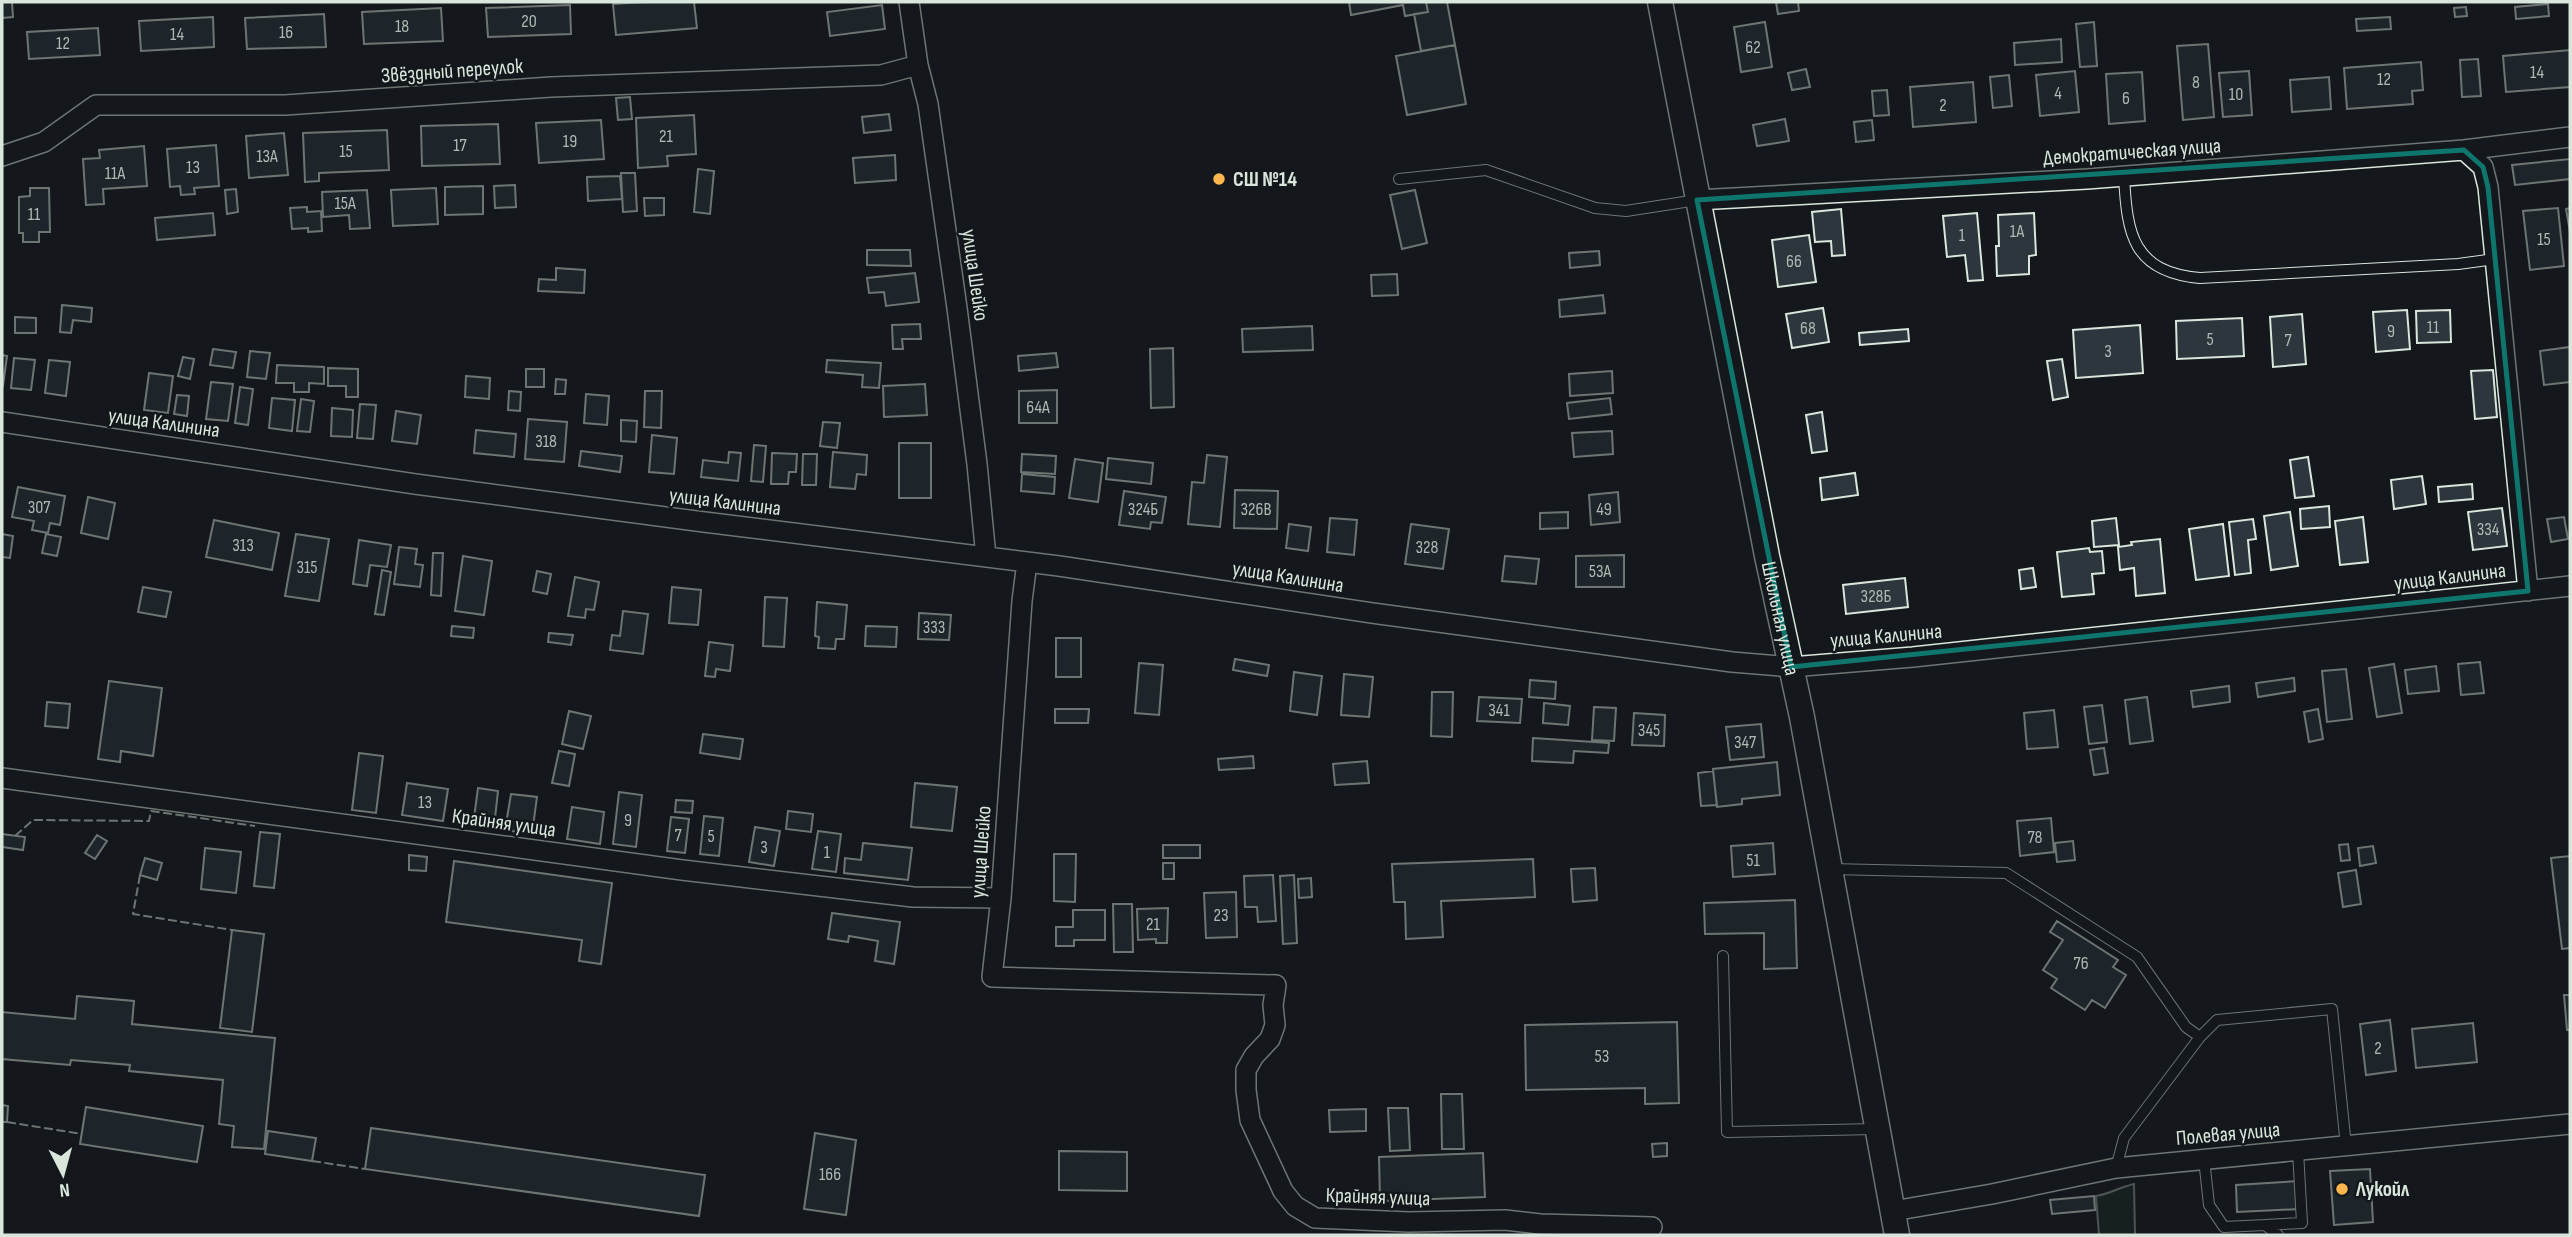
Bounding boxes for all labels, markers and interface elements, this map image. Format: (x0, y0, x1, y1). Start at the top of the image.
house number: 20 (521, 11, 537, 32)
house number: 18 (395, 16, 409, 37)
house number: 16 (279, 22, 293, 43)
house number: 14 (170, 24, 184, 45)
house number: 12 (56, 33, 70, 54)
house number: 62 (1745, 37, 1761, 58)
street label: Звёздный переулок (380, 54, 524, 88)
house number: 14 (2530, 62, 2544, 83)
house number: 12 (2377, 69, 2391, 90)
house number: 8 (2192, 72, 2200, 93)
house number: 4 (2054, 83, 2062, 104)
house number: 10 (2229, 84, 2243, 105)
house number: 6 (2122, 88, 2130, 109)
house number: 2 (1939, 95, 1947, 116)
house number: 21 (659, 126, 674, 147)
house number: 19 (563, 131, 577, 152)
street label: Демократическая улица (2042, 133, 2222, 171)
house number: 17 (453, 135, 468, 156)
house number: 15 (339, 141, 353, 162)
house number: 13А (256, 146, 278, 167)
house number: 13 (186, 157, 200, 178)
house number: 11А (105, 163, 126, 184)
place label: СШ №14 (1233, 167, 1297, 192)
marker: СШ №14 (1211, 171, 1227, 187)
house number: 15А (334, 193, 356, 214)
house number: 11 (28, 204, 41, 225)
house number: 1А (2010, 221, 2024, 242)
house number: 1 (1959, 225, 1966, 246)
street label: улица Шейко (956, 228, 994, 322)
house number: 15 (2537, 229, 2551, 250)
house number: 66 (1786, 251, 1802, 272)
house number: 11 (2427, 317, 2440, 338)
house number: 68 (1800, 318, 1816, 339)
house number: 9 (2387, 321, 2395, 342)
house number: 5 (2206, 329, 2214, 350)
house number: 7 (2284, 330, 2292, 351)
house number: 3 (2104, 341, 2112, 362)
house number: 64А (1026, 397, 1050, 418)
street label: улица Калинина (107, 403, 221, 443)
house number: 318 (535, 431, 557, 452)
street label: улица Калинина (668, 483, 782, 521)
house number: 307 (28, 497, 51, 518)
house number: 324Б (1128, 499, 1158, 520)
house number: 326В (1241, 499, 1271, 520)
house number: 49 (1596, 499, 1612, 520)
house number: 334 (2477, 519, 2500, 540)
house number: 313 (232, 535, 254, 556)
house number: 328 (1416, 537, 1439, 558)
street label: улица Калинина (1231, 556, 1345, 598)
house number: 315 (296, 557, 318, 578)
street label: улица Калинина (2393, 558, 2507, 596)
street label: Школьная улица (1756, 559, 1805, 678)
house number: 53А (1589, 561, 1612, 582)
house number: 328Б (1861, 586, 1891, 607)
house number: 333 (923, 617, 945, 638)
street label: улица Калинина (1829, 619, 1943, 653)
house number: 341 (1488, 700, 1510, 721)
house number: 345 (1638, 720, 1660, 741)
house number: 347 (1734, 732, 1757, 753)
house number: 13 (418, 792, 432, 813)
street label: Крайняя улица (451, 803, 557, 843)
street label: улица Шейко (965, 805, 997, 899)
house number: 9 (624, 810, 632, 831)
house number: 7 (674, 825, 682, 846)
house number: 5 (707, 826, 715, 847)
house number: 78 (2027, 827, 2043, 848)
house number: 3 (760, 837, 768, 858)
house number: 1 (824, 842, 831, 863)
house number: 51 (1746, 850, 1760, 871)
house number: 23 (1214, 905, 1229, 926)
house number: 21 (1146, 914, 1161, 935)
house number: 76 (2073, 953, 2089, 974)
house number: 2 (2374, 1038, 2382, 1059)
house number: 53 (1595, 1046, 1609, 1067)
street label: Полевая улица (2175, 1117, 2281, 1151)
north arrow (28, 1139, 98, 1209)
house number: 166 (819, 1164, 841, 1185)
text: N (58, 1177, 71, 1201)
place label: Лукойл (2355, 1177, 2410, 1202)
marker: Лукойл (2334, 1181, 2350, 1197)
street label: Крайняя улица (1325, 1183, 1431, 1211)

